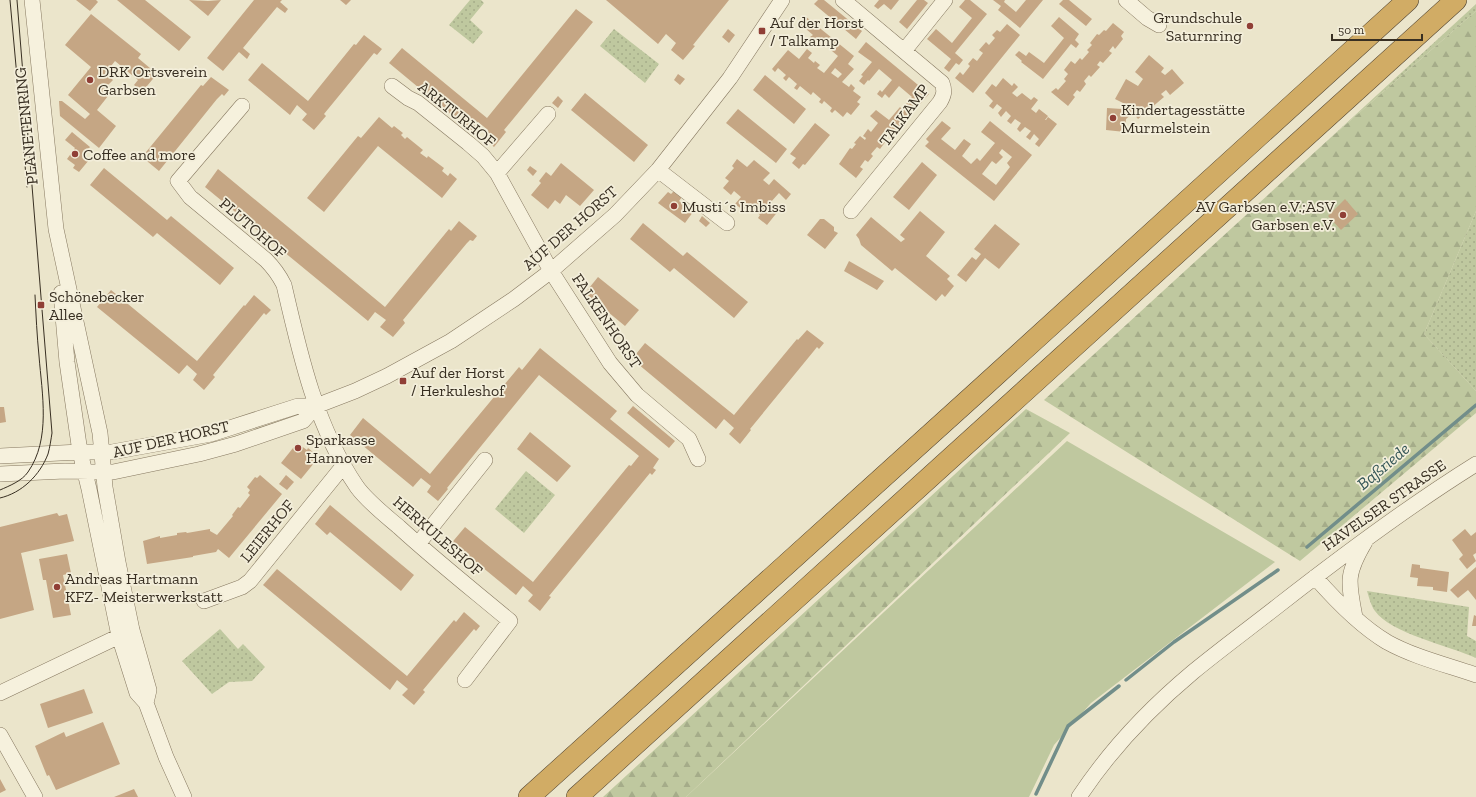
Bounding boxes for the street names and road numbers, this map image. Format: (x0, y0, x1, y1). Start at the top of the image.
street label: PLANETENRING (10, 66, 42, 186)
street label: ARKTURHOF (414, 77, 500, 151)
street label: TALKAMP (875, 80, 933, 150)
street label: AUF DER HORST (519, 182, 621, 274)
street label: PLUTOHOF (216, 194, 290, 262)
street label: FALKENHORST (568, 270, 646, 372)
street label: AUF DER HORST (111, 416, 231, 462)
street label: HAVELSER STRASSE (1319, 455, 1449, 555)
street label: HERKULESHOF (389, 492, 487, 580)
street label: LEIERHOF (236, 496, 298, 566)

